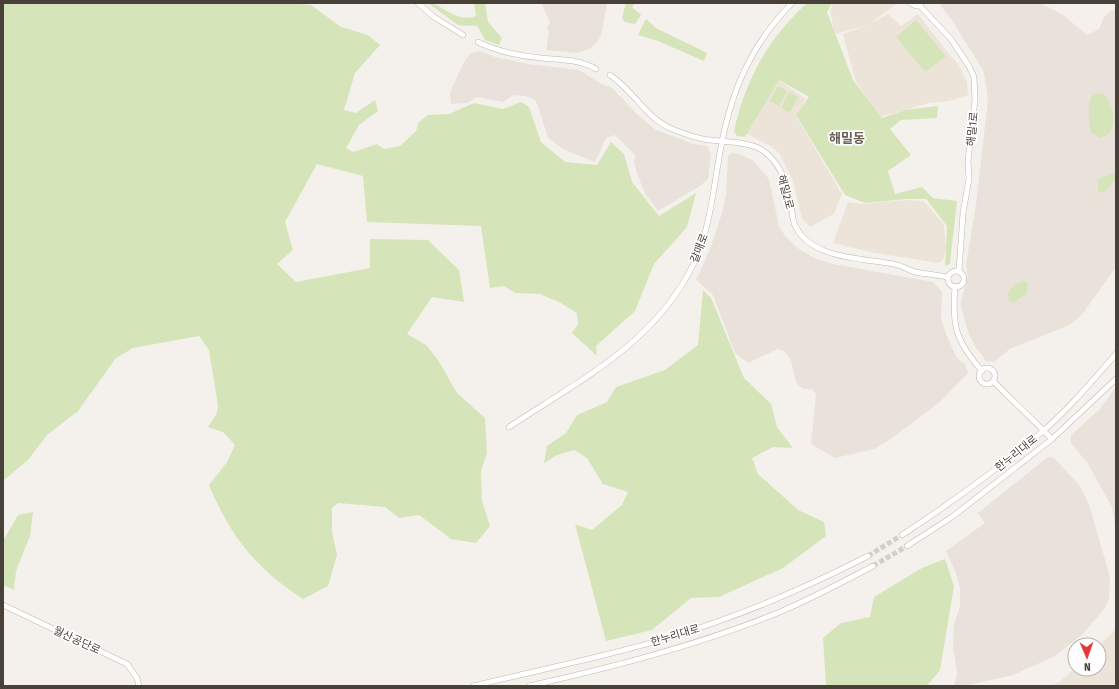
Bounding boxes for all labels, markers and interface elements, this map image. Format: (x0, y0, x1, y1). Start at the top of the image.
street label: 해밀1로 (964, 111, 981, 147)
district label: 해밀동 (829, 131, 865, 146)
street label: 해밀2로 (775, 173, 796, 211)
street label: 갈매로 (688, 232, 711, 265)
street label: 한누리대로 (993, 432, 1040, 474)
street label: 한누리대로 (649, 622, 701, 649)
street label: 월산공단로 (51, 624, 102, 657)
north arrow (1067, 637, 1107, 677)
text: N (1084, 660, 1091, 673)

